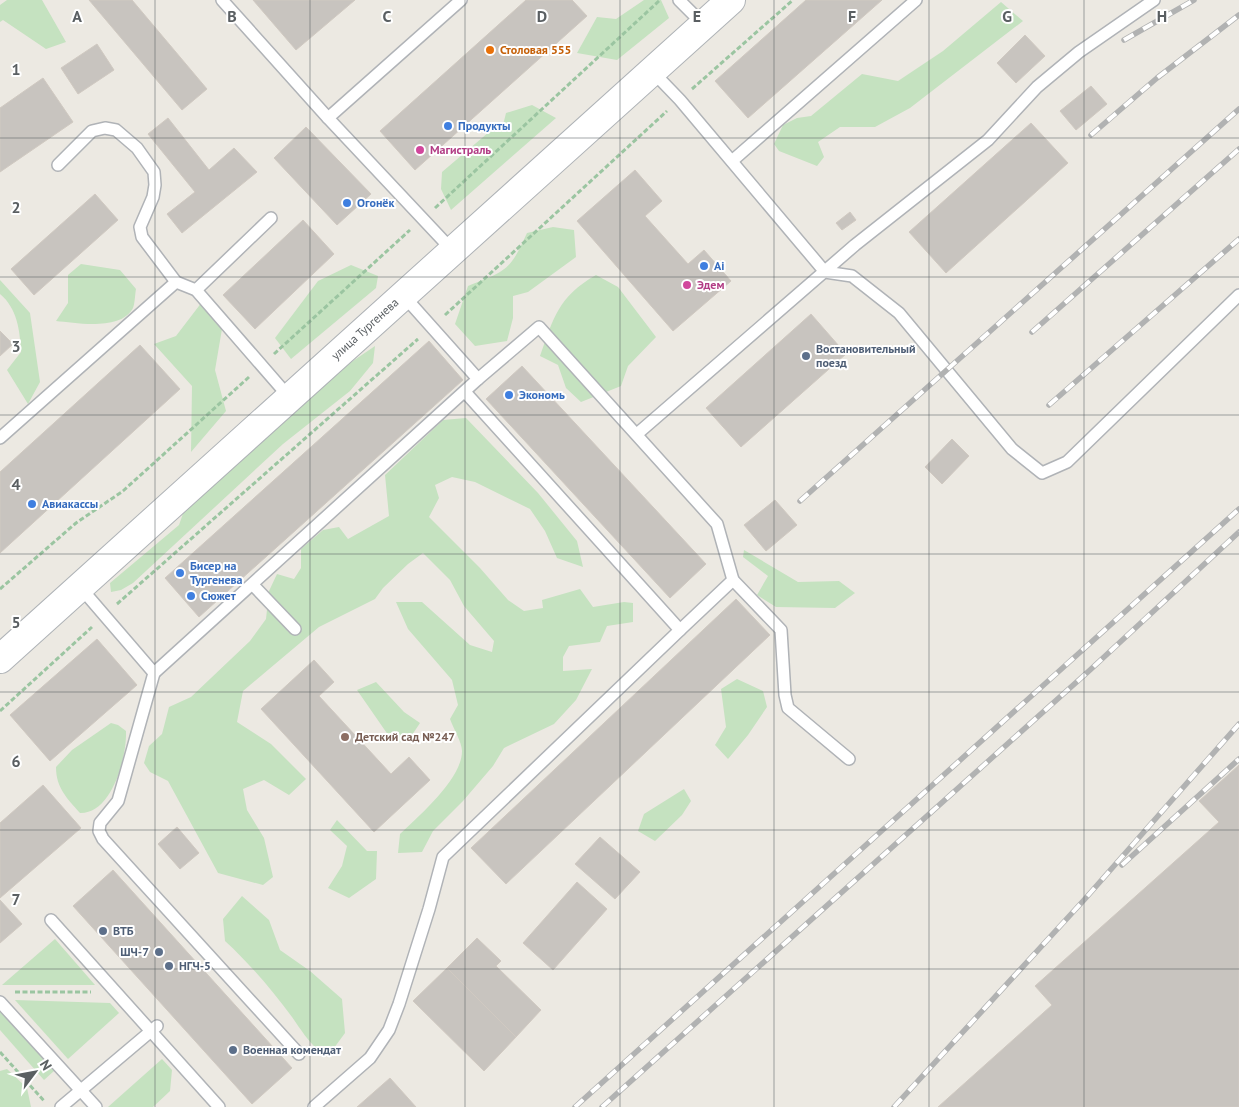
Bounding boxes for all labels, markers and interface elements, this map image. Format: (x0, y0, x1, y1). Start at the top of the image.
text: A (72, 6, 82, 26)
text: B (227, 6, 237, 26)
text: C (383, 6, 392, 26)
text: D (537, 6, 547, 26)
text: E (693, 6, 701, 26)
text: F (848, 6, 856, 26)
text: G (1002, 6, 1012, 26)
text: H (1157, 6, 1167, 26)
place label: Столовая 555 (500, 42, 571, 57)
marker: Столовая 555 (484, 44, 496, 56)
text: 1 (11, 59, 21, 79)
place label: Продукты (458, 118, 510, 133)
marker: Продукты (442, 120, 454, 132)
place label: Магистраль (430, 142, 491, 157)
marker: Магистраль (414, 144, 426, 156)
place label: Огонёк (357, 195, 394, 210)
text: 2 (11, 197, 21, 217)
marker: Огонёк (341, 197, 353, 209)
place label: Ai (714, 258, 725, 273)
marker: Ai (698, 260, 710, 272)
place label: Эдем (697, 277, 724, 292)
marker: Эдем (681, 279, 693, 291)
street label: улица Тургенева (328, 294, 401, 363)
text: 3 (11, 336, 21, 356)
place label: Востановительный поезд (816, 341, 916, 370)
marker: Востановительный поезд (800, 350, 812, 362)
place label: Экономь (519, 387, 565, 402)
marker: Экономь (503, 389, 515, 401)
text: 4 (11, 474, 21, 494)
place label: Авиакассы (42, 496, 98, 511)
marker: Авиакассы (26, 498, 38, 510)
place label: Бисер на Тургенева (190, 558, 243, 587)
marker: Бисер на Тургенева (174, 567, 186, 579)
place label: Сюжет (201, 588, 236, 603)
marker: Сюжет (185, 590, 197, 602)
text: 5 (11, 612, 21, 632)
place label: Детский сад №247 (355, 729, 455, 744)
marker: Детский сад №247 (339, 731, 351, 743)
text: 6 (11, 751, 21, 771)
text: 7 (11, 889, 21, 909)
place label: ВТБ (113, 923, 134, 938)
marker: ВТБ (97, 925, 109, 937)
place label: ШЧ-7 (120, 944, 149, 959)
marker: ШЧ-7 (153, 946, 165, 958)
place label: НГЧ-5 (179, 958, 211, 973)
marker: НГЧ-5 (163, 960, 175, 972)
place label: Военная комендат (243, 1042, 341, 1057)
marker: Военная комендат (227, 1044, 239, 1056)
north arrow (10, 1047, 60, 1097)
text: N (36, 1056, 56, 1074)

